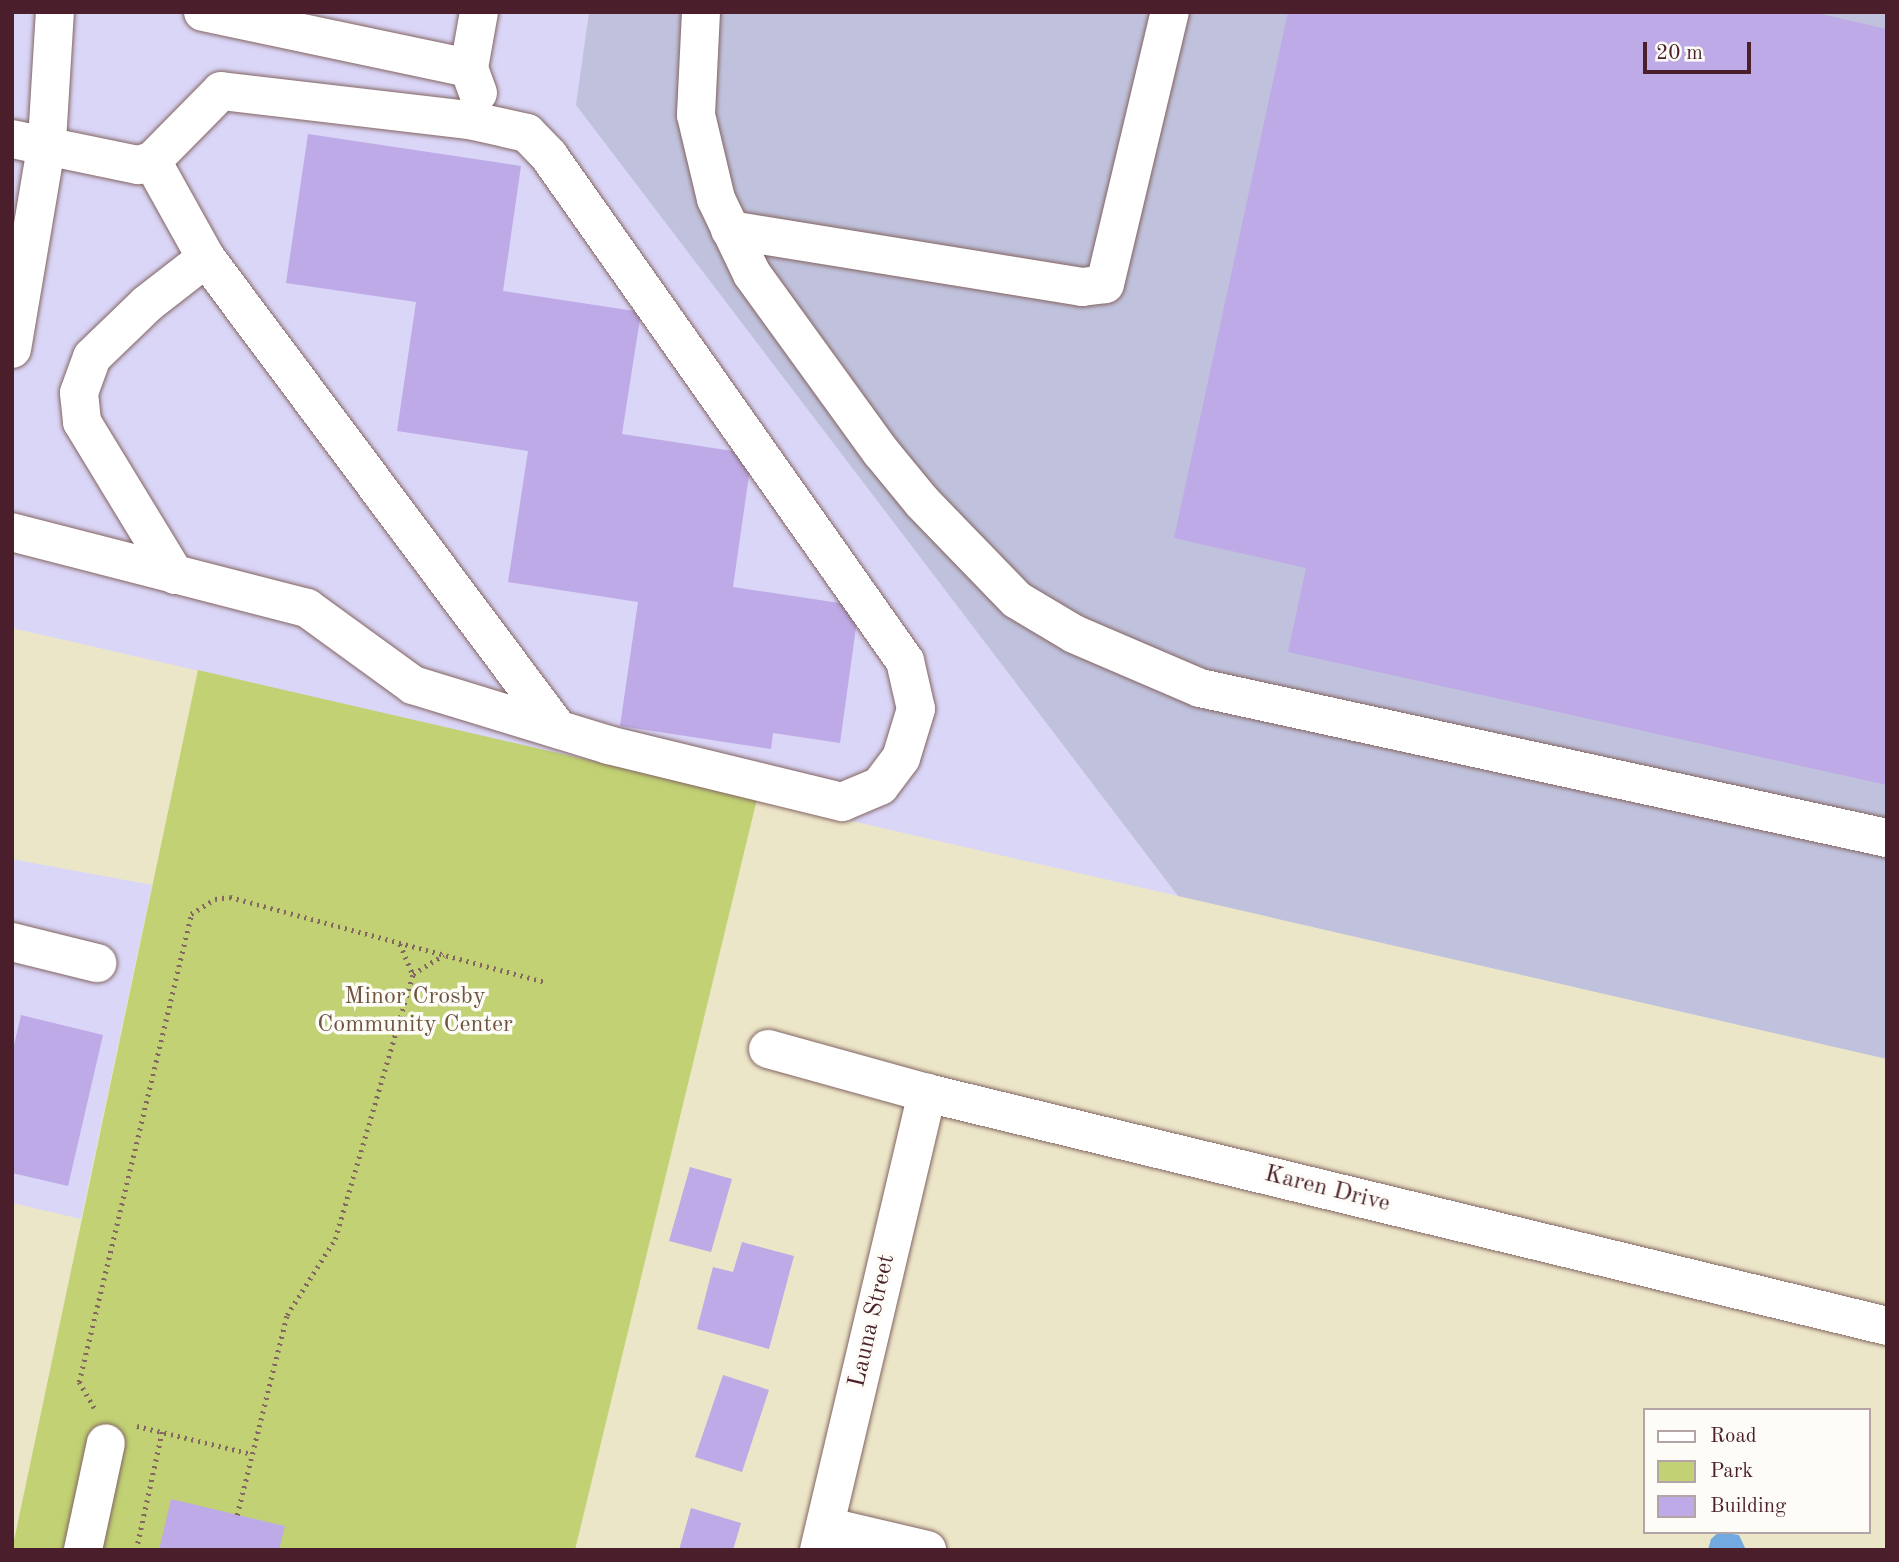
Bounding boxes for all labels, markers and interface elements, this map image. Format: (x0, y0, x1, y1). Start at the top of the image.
scale bar (1647, 28, 1756, 72)
text: 20 m (1656, 43, 1703, 64)
park label: Minor Crosby Community Center (317, 984, 513, 1040)
street label: Karen Drive (1261, 1161, 1393, 1219)
street label: Launa Street (844, 1252, 902, 1390)
legend (1644, 1408, 1871, 1534)
text: Road (1710, 1426, 1757, 1447)
text: Park (1710, 1461, 1753, 1482)
text: Building (1710, 1496, 1786, 1517)

